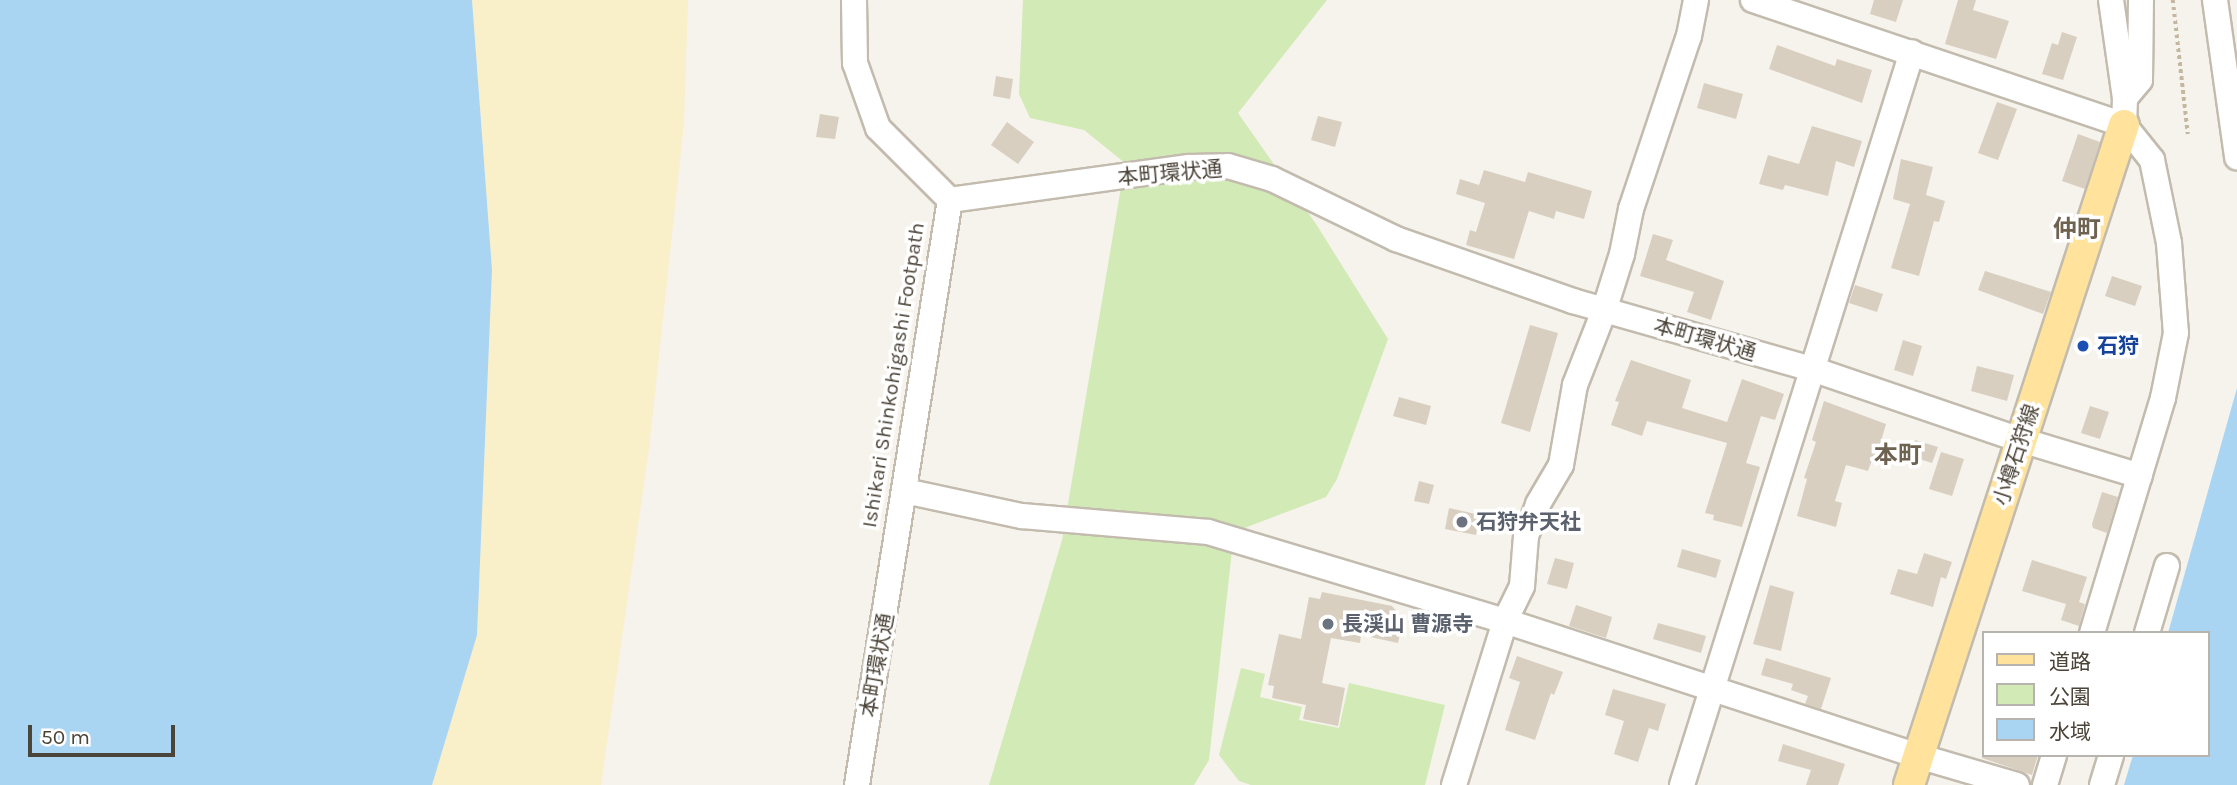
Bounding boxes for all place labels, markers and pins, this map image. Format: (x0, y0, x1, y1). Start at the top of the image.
place label: 石狩 (2097, 333, 2139, 359)
marker: 石狩 (2075, 338, 2091, 354)
place label: 石狩弁天社 (1476, 509, 1581, 535)
marker: 石狩弁天社 (1454, 514, 1470, 530)
place label: 長渓山 曹源寺 (1342, 611, 1473, 637)
marker: 長渓山 曹源寺 (1320, 616, 1336, 632)

